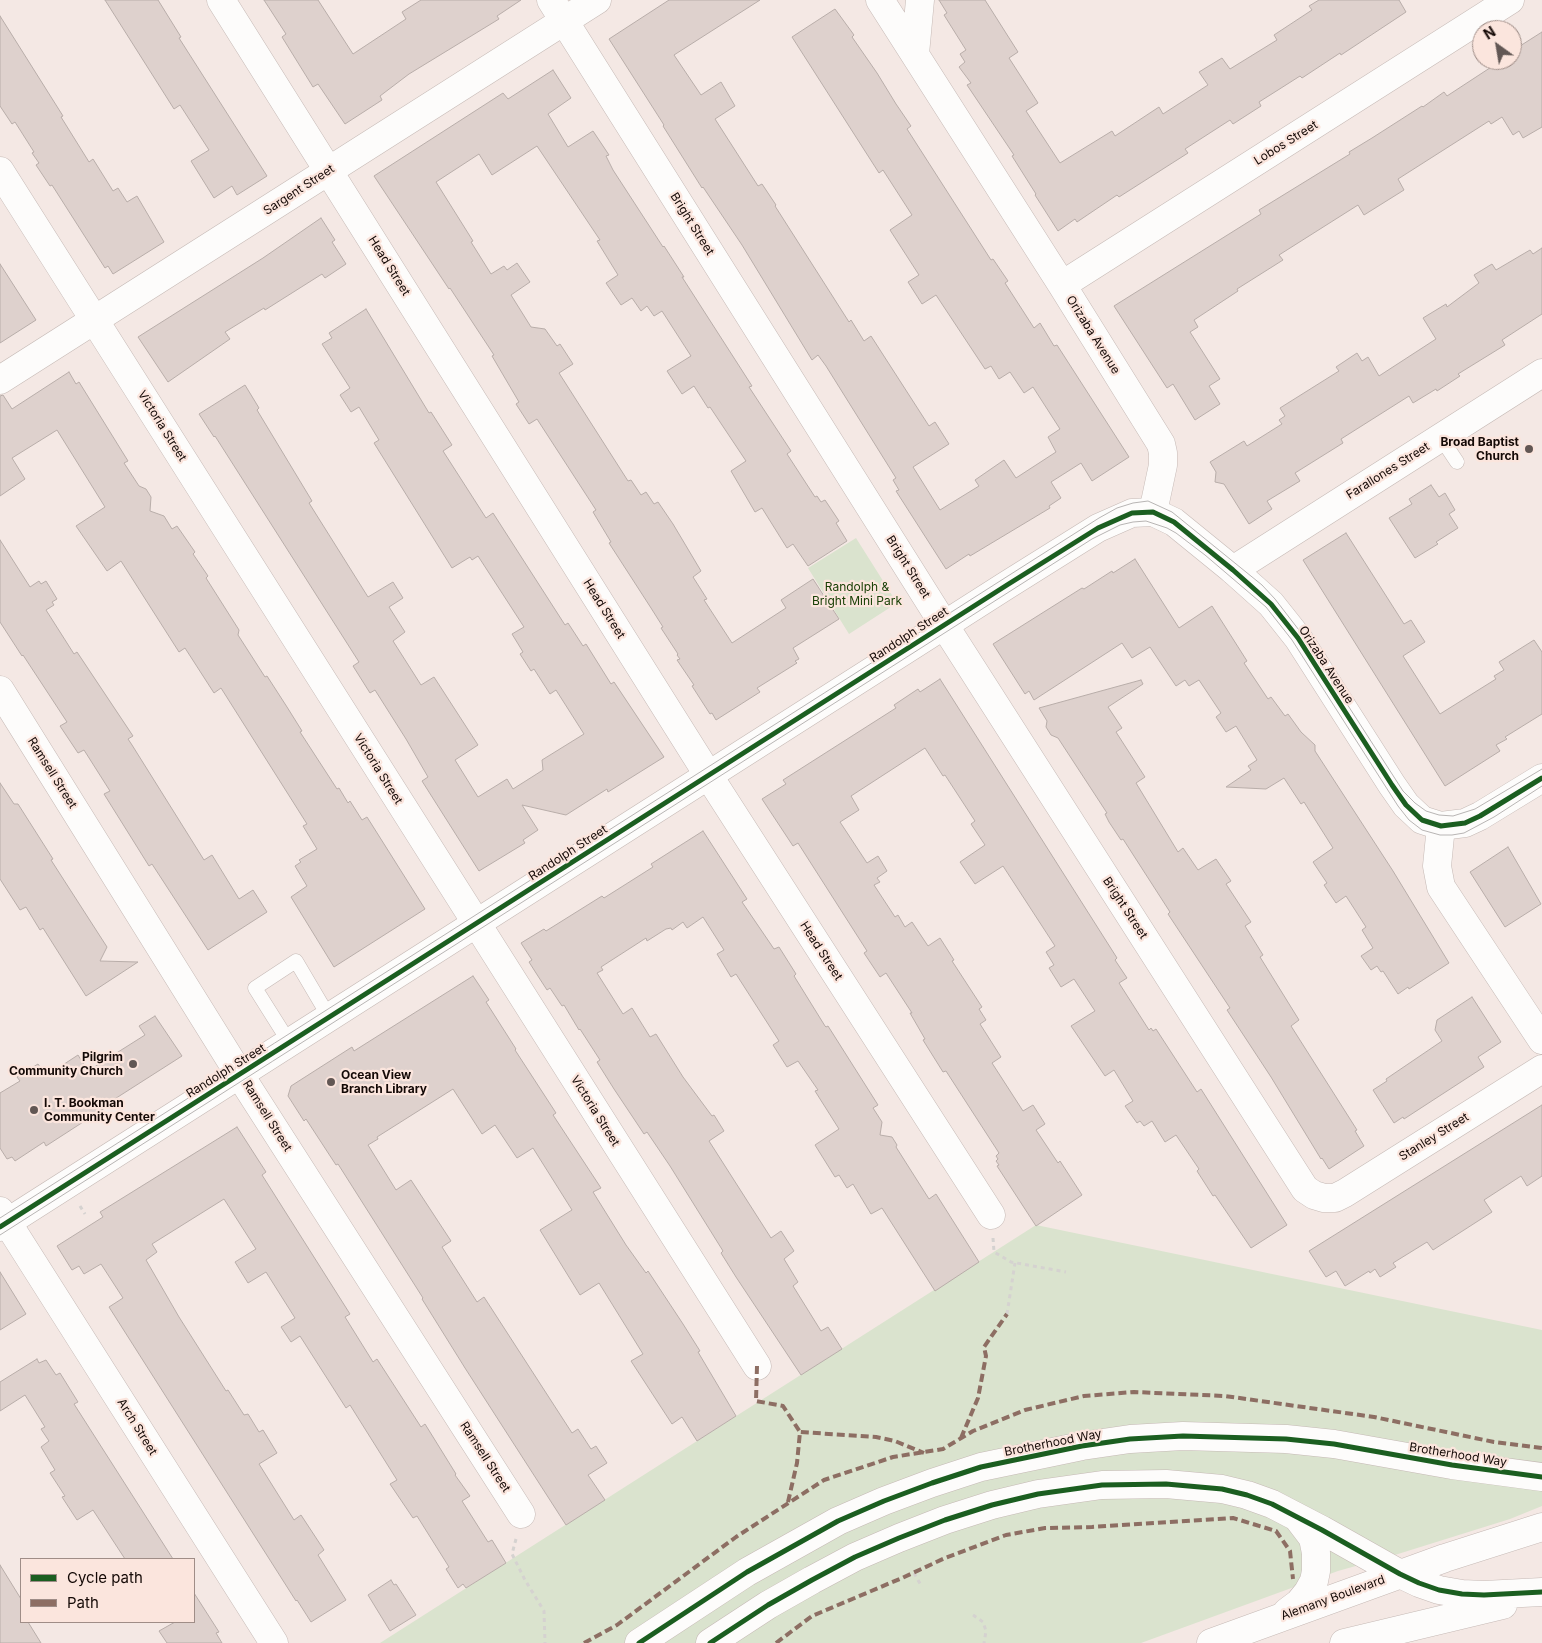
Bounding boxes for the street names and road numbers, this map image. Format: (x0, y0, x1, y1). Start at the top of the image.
street label: Lobos Street (1252, 118, 1320, 168)
street label: Sargent Street (261, 162, 337, 218)
street label: Bright Street (667, 190, 717, 258)
street label: Head Street (365, 234, 413, 298)
street label: Orizaba Avenue (1063, 293, 1123, 377)
street label: Victoria Street (135, 388, 189, 464)
street label: Farallones Street (1344, 440, 1432, 502)
street label: Bright Street (883, 533, 933, 601)
street label: Head Street (580, 577, 628, 641)
street label: Randolph Street (867, 604, 951, 666)
street label: Orizaba Avenue (1295, 623, 1357, 707)
street label: Victoria Street (351, 731, 405, 807)
street label: Ramsell Street (24, 735, 80, 811)
street label: Randolph Street (526, 822, 610, 884)
street label: Bright Street (1100, 874, 1150, 942)
street label: Head Street (797, 919, 845, 983)
street label: Randolph Street (184, 1041, 268, 1101)
street label: Victoria Street (568, 1073, 622, 1149)
street label: Ramsell Street (239, 1078, 295, 1154)
street label: Stanley Street (1397, 1110, 1471, 1164)
street label: Arch Street (114, 1396, 160, 1458)
street label: Ramsell Street (457, 1419, 513, 1495)
street label: Brotherhood Way (1003, 1427, 1103, 1459)
street label: Brotherhood Way (1408, 1440, 1508, 1470)
street label: Alemany Boulevard (1279, 1573, 1387, 1623)

